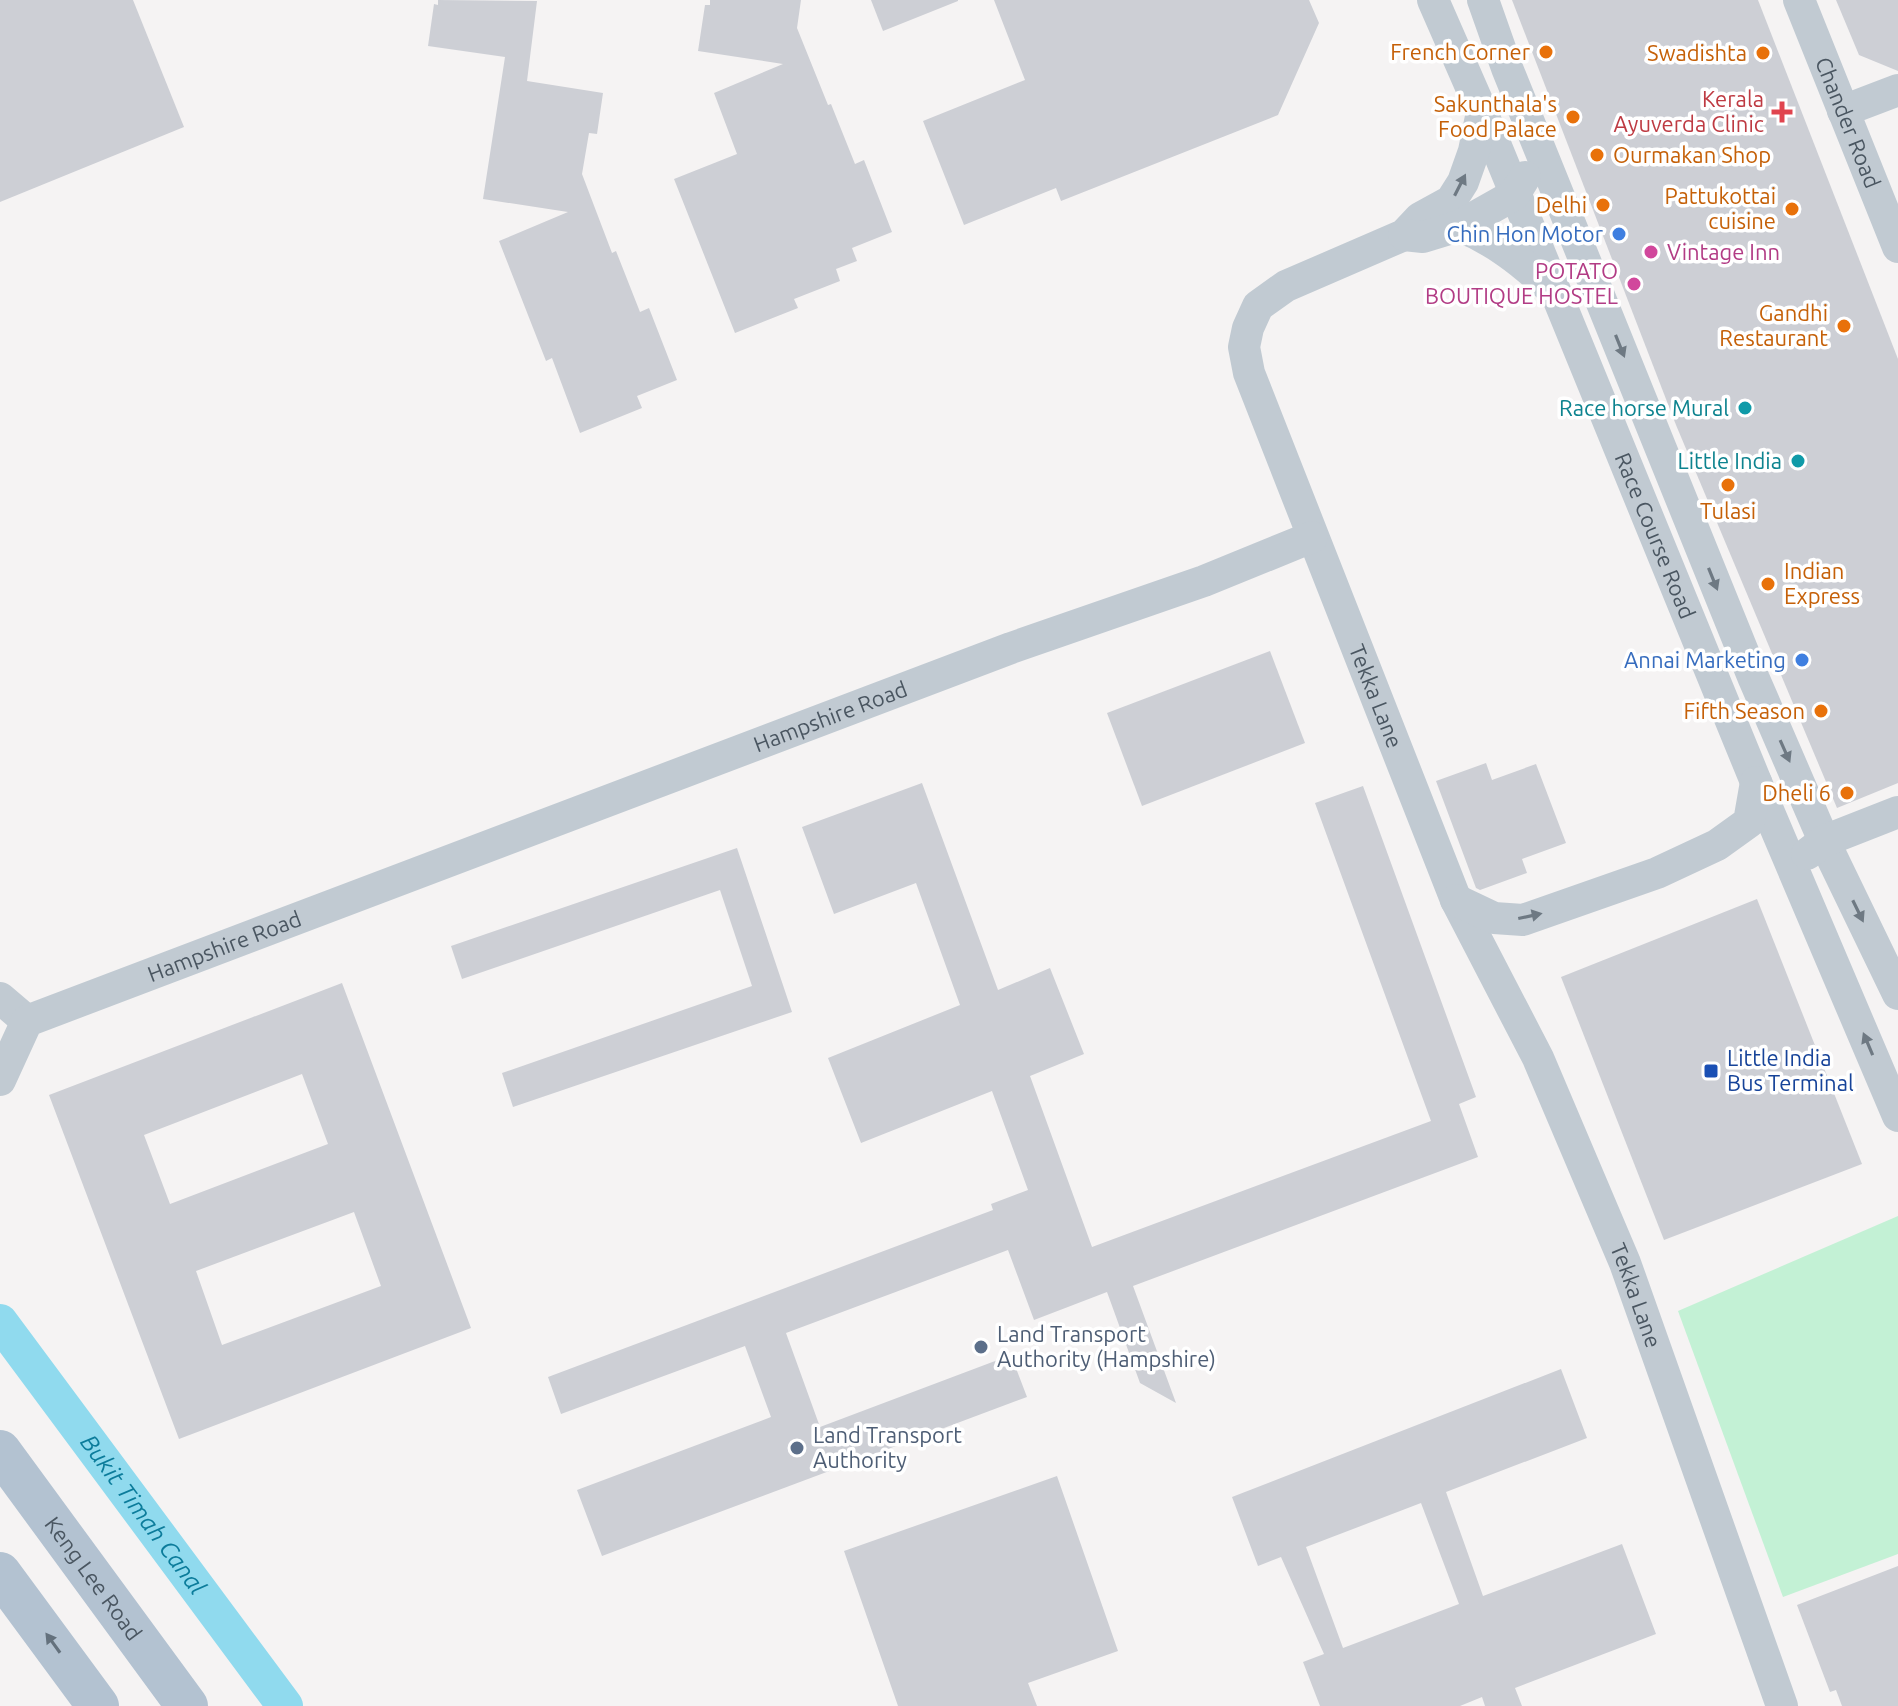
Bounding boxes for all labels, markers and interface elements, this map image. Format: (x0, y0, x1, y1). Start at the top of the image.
place label: French Corner (1390, 39, 1531, 64)
place label: Swadishta (1647, 40, 1747, 65)
marker: French Corner (1537, 43, 1555, 61)
marker: Swadishta (1754, 44, 1772, 62)
street label: Chander Road (1811, 53, 1886, 192)
place label: Kerala Ayuverda Clinic (1614, 86, 1764, 136)
place label: Sakunthala's Food Palace (1434, 91, 1557, 141)
marker: Kerala Ayuverda Clinic (1771, 101, 1793, 123)
marker: Sakunthala's Food Palace (1564, 108, 1582, 126)
place label: Ourmakan Shop (1613, 142, 1771, 167)
marker: Ourmakan Shop (1588, 146, 1606, 164)
one-way arrow (1452, 174, 1466, 196)
place label: Pattukottai cuisine (1664, 183, 1776, 233)
place label: Delhi (1536, 192, 1587, 217)
marker: Delhi (1594, 196, 1612, 214)
marker: Pattukottai cuisine (1783, 200, 1801, 218)
place label: Chin Hon Motor (1446, 221, 1604, 246)
marker: Chin Hon Motor (1610, 225, 1628, 243)
place label: Vintage Inn (1667, 239, 1780, 264)
marker: Vintage Inn (1642, 243, 1660, 261)
place label: POTATO BOUTIQUE HOSTEL (1425, 258, 1618, 308)
marker: POTATO BOUTIQUE HOSTEL (1625, 275, 1643, 293)
place label: Gandhi Restaurant (1719, 300, 1828, 350)
marker: Gandhi Restaurant (1835, 317, 1853, 335)
one-way arrow (1613, 334, 1626, 358)
place label: Race horse Mural (1559, 395, 1729, 420)
marker: Race horse Mural (1736, 399, 1754, 417)
place label: Little India (1677, 448, 1782, 473)
street label: Race Course Road (1611, 449, 1701, 622)
marker: Little India (1789, 452, 1807, 470)
marker: Tulasi (1719, 476, 1737, 494)
place label: Tulasi (1700, 498, 1756, 523)
place label: Indian Express (1784, 558, 1860, 608)
one-way arrow (1707, 567, 1720, 591)
marker: Indian Express (1759, 575, 1777, 593)
street label: Tekka Lane (1345, 641, 1408, 751)
place label: Annai Marketing (1624, 647, 1786, 672)
marker: Annai Marketing (1793, 651, 1811, 669)
street label: Hampshire Road (750, 676, 910, 756)
place label: Fifth Season (1683, 698, 1805, 723)
marker: Fifth Season (1812, 702, 1830, 720)
one-way arrow (1779, 739, 1792, 763)
place label: Dheli 6 (1762, 780, 1831, 805)
marker: Dheli 6 (1838, 784, 1856, 802)
one-way arrow (1851, 899, 1865, 922)
street label: Hampshire Road (144, 905, 305, 986)
one-way arrow (1517, 910, 1542, 922)
one-way arrow (1861, 1033, 1874, 1056)
place label: Little India Bus Terminal (1727, 1045, 1854, 1095)
marker: Little India Bus Terminal (1702, 1062, 1720, 1080)
street label: Tekka Lane (1606, 1239, 1667, 1351)
place label: Land Transport Authority (Hampshire) (997, 1321, 1216, 1372)
marker: Land Transport Authority (Hampshire) (972, 1338, 990, 1356)
place label: Land Transport Authority (813, 1422, 962, 1472)
water label: Bukit Timah Canal (75, 1429, 212, 1600)
marker: Land Transport Authority (788, 1439, 806, 1457)
street label: Keng Lee Road (40, 1512, 147, 1645)
one-way arrow (46, 1632, 61, 1653)

